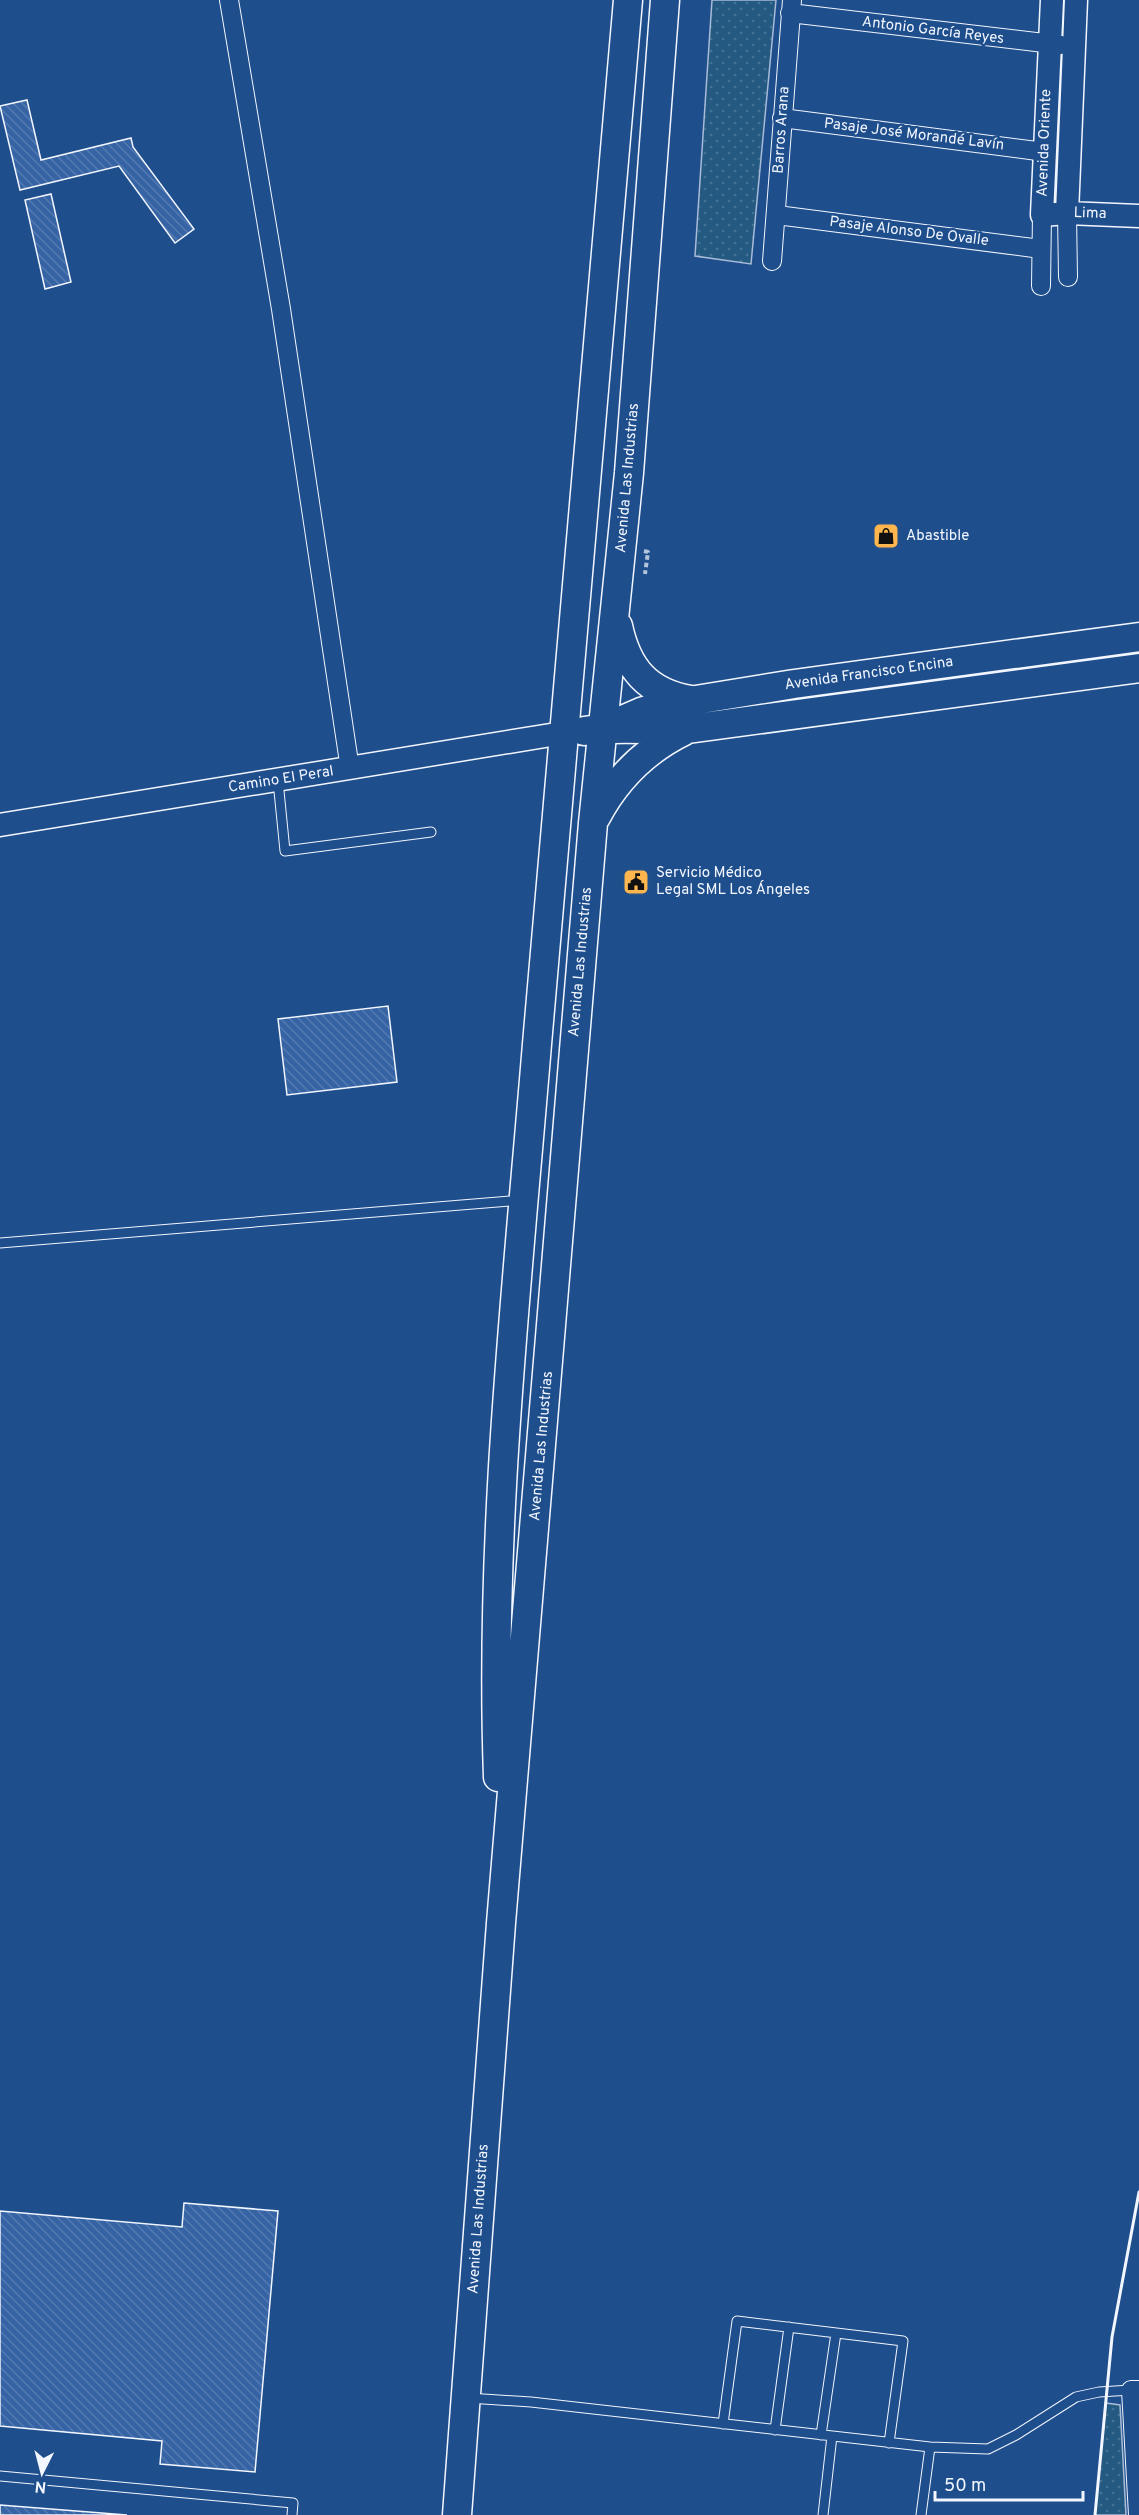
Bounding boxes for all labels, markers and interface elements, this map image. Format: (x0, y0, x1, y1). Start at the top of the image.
street label: Antonio García Reyes (861, 13, 1005, 49)
street label: Barros Arana (769, 86, 795, 174)
street label: Avenida Oriente (1034, 89, 1056, 197)
street label: Pasaje José Morandé Lavín (823, 115, 1005, 155)
street label: Lima (1073, 204, 1107, 224)
street label: Pasaje Alonso De Ovalle (828, 213, 990, 251)
street label: Avenida Las Industrias (612, 402, 644, 554)
shop icon: Abastible (871, 521, 901, 551)
place label: Abastible (906, 527, 969, 546)
street label: Avenida Francisco Encina (784, 653, 954, 695)
street label: Camino El Peral (227, 762, 335, 798)
place label: Servicio Médico Legal SML Los Ángeles (656, 864, 810, 900)
public building icon: Servicio Médico Legal SML Los Ángeles (621, 867, 651, 897)
street label: Avenida Las Industrias (565, 886, 597, 1038)
street label: Avenida Las Industrias (526, 1370, 558, 1522)
street label: Avenida Las Industrias (464, 2143, 494, 2295)
north arrow (12, 2443, 72, 2503)
scale bar (935, 2464, 1084, 2502)
text: N (34, 2475, 47, 2496)
text: 50 m (944, 2475, 986, 2498)

